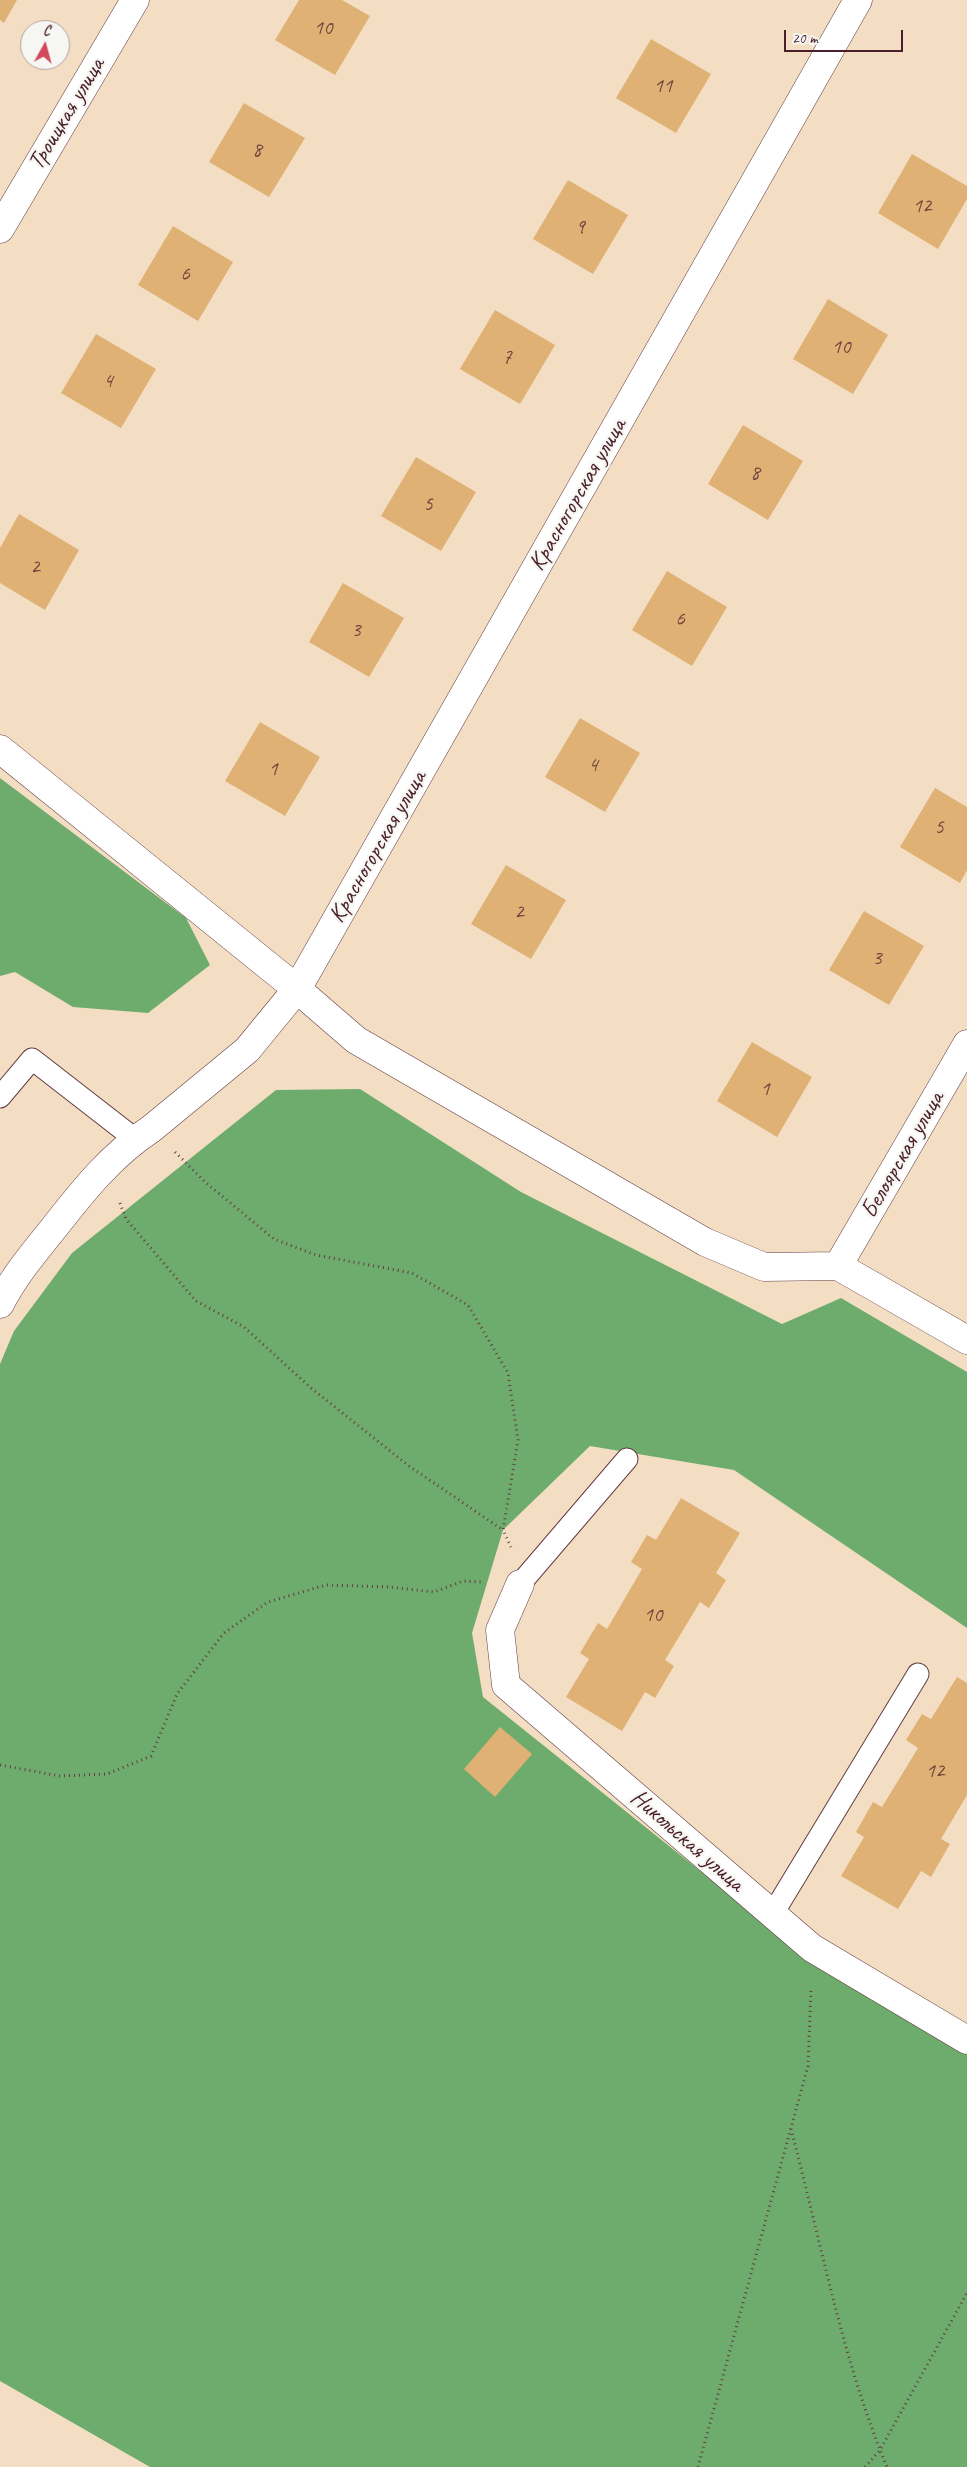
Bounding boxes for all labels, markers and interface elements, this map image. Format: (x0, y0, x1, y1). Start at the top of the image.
house number: 10 (314, 15, 332, 41)
north arrow (20, 20, 70, 70)
scale bar (787, 20, 906, 52)
text: С (42, 22, 51, 39)
text: 20 m (792, 29, 818, 48)
street label: Троицкая улица (22, 53, 112, 175)
house number: 11 (654, 73, 672, 99)
house number: 8 (252, 137, 262, 163)
house number: 12 (913, 193, 931, 219)
house number: 9 (575, 214, 585, 240)
house number: 6 (180, 261, 190, 287)
house number: 10 (832, 334, 850, 360)
house number: 7 (502, 344, 512, 370)
house number: 4 (103, 368, 113, 394)
street label: Красногорская улица (523, 414, 633, 576)
house number: 8 (750, 460, 760, 486)
house number: 5 (423, 491, 433, 517)
house number: 2 (30, 554, 40, 580)
house number: 6 (675, 606, 685, 632)
house number: 3 (351, 617, 361, 643)
house number: 4 (588, 752, 598, 778)
house number: 1 (268, 756, 278, 782)
street label: Красногорская улица (323, 766, 433, 928)
house number: 5 (934, 814, 944, 840)
house number: 2 (514, 899, 524, 925)
house number: 3 (872, 945, 882, 971)
house number: 1 (760, 1076, 770, 1102)
street label: Белоярская улица (855, 1087, 951, 1223)
house number: 10 (644, 1602, 662, 1628)
house number: 12 (926, 1758, 944, 1784)
street label: Никольская улица (624, 1784, 750, 1898)

